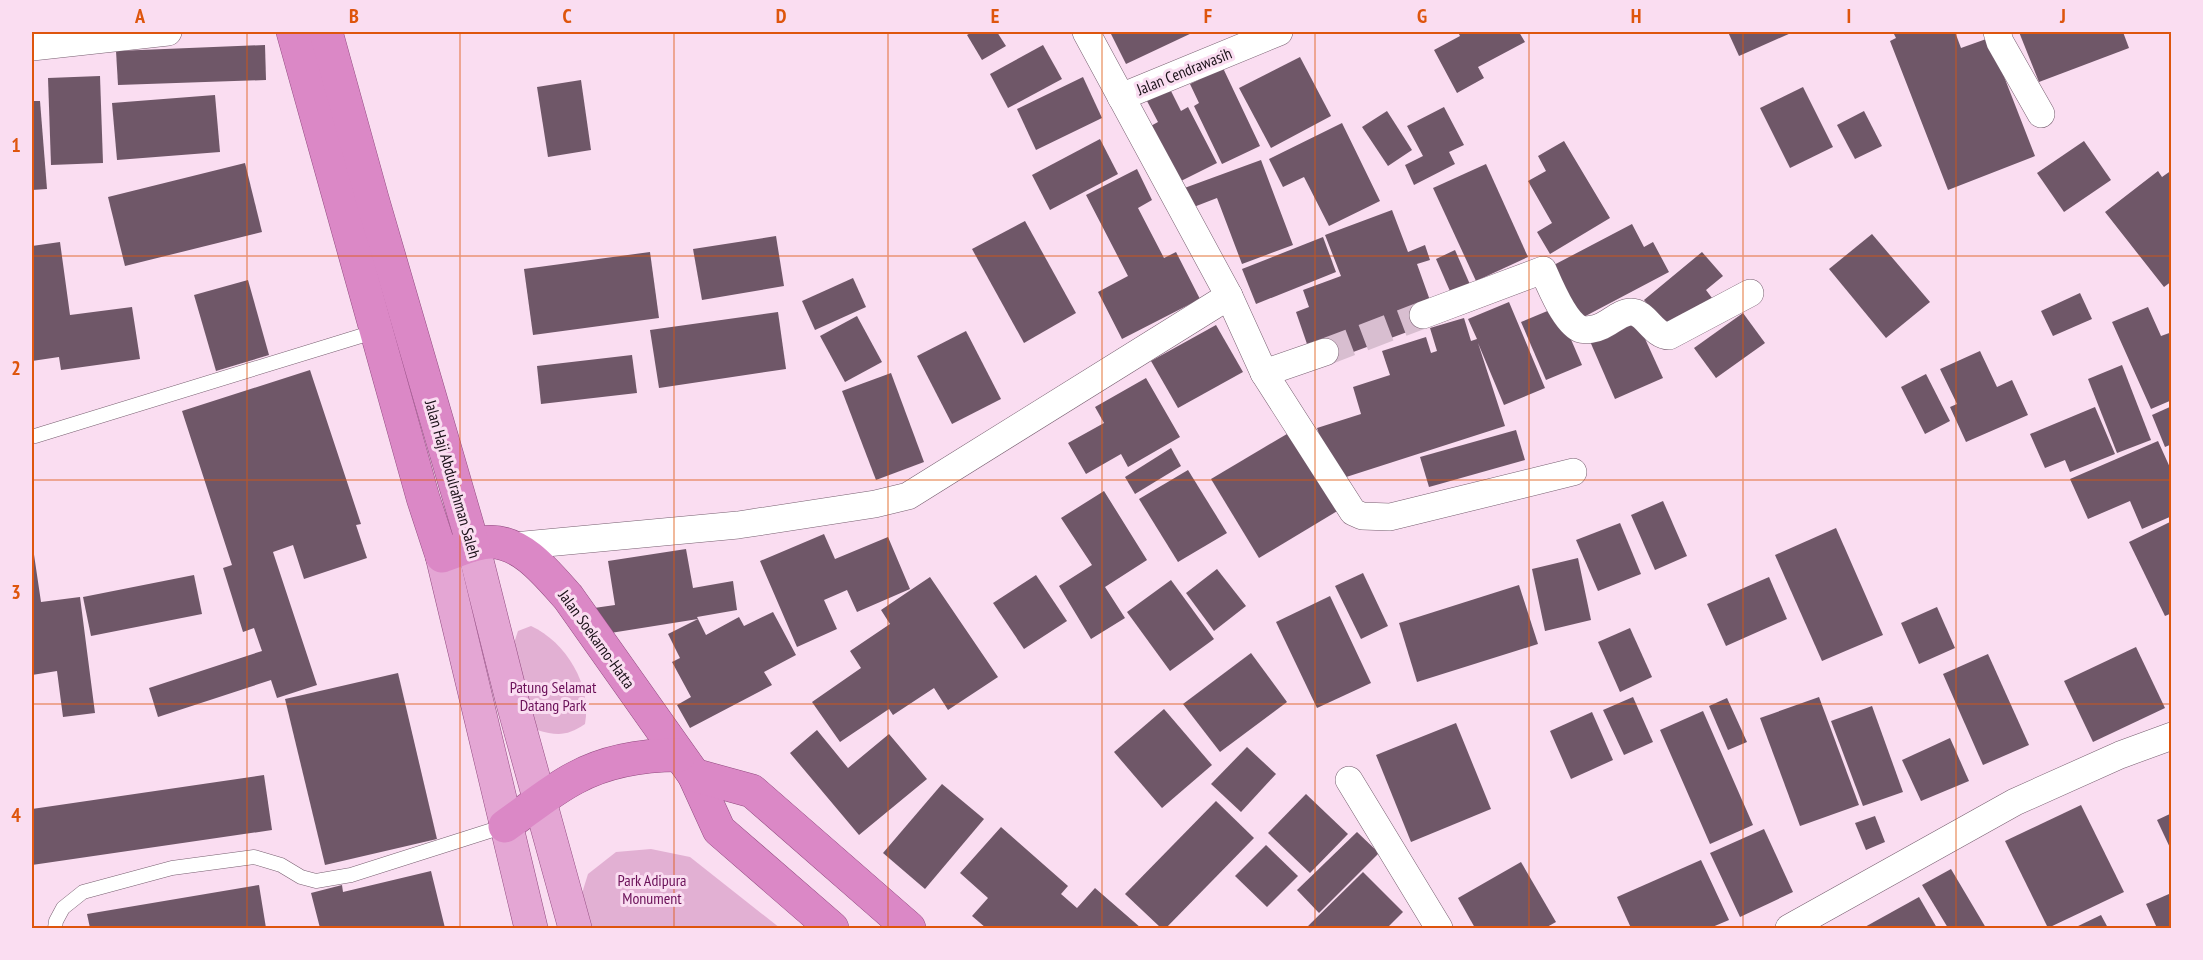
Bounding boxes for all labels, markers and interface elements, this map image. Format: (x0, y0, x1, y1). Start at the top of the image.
text: A (134, 3, 146, 29)
text: B (349, 3, 359, 29)
text: C (562, 3, 572, 29)
text: D (776, 3, 787, 29)
text: E (991, 3, 999, 29)
text: F (1204, 3, 1212, 29)
text: G (1417, 3, 1427, 29)
text: H (1631, 3, 1641, 29)
text: I (1847, 3, 1851, 29)
text: J (2059, 3, 2066, 29)
street label: Jalan Cendrawasih (1133, 43, 1234, 100)
text: 1 (11, 132, 21, 158)
text: 2 (11, 355, 21, 381)
street label: Jalan Haji Abdulrahman Saleh (421, 397, 485, 560)
text: 3 (11, 579, 21, 605)
street label: Jalan Soekarno-Hatta (554, 585, 639, 692)
park label: Patung Selamat Datang Park (510, 677, 597, 715)
text: 4 (11, 802, 21, 828)
park label: Park Adipura Monument (617, 870, 687, 908)

